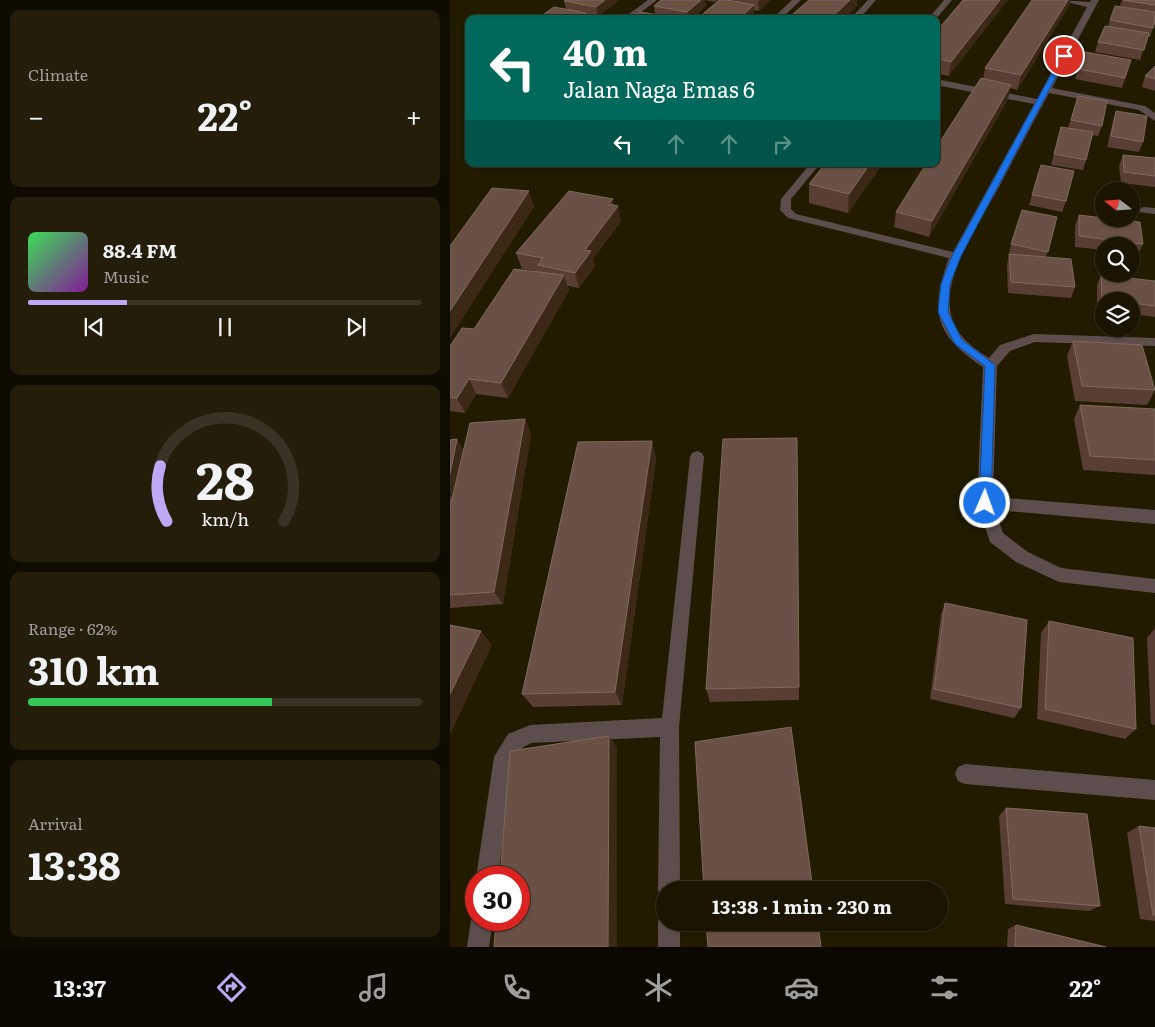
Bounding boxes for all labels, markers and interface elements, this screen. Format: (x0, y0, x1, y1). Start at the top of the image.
text: 40 m (563, 25, 648, 77)
icon: left (480, 35, 545, 100)
pin (1043, 35, 1085, 77)
icon: arrive (1050, 42, 1078, 70)
text: Climate (28, 62, 88, 86)
text: Jalan Naga Emas 6 (563, 72, 755, 105)
text: 22° (198, 86, 252, 143)
text: − (28, 94, 44, 136)
text: + (406, 94, 422, 136)
icon: left (609, 130, 637, 158)
icon: ahead (662, 130, 690, 158)
icon: ahead (715, 130, 743, 158)
icon: right (768, 130, 796, 158)
north arrow (1095, 182, 1140, 228)
map controls (1095, 182, 1140, 337)
text: 88.4 FM (103, 236, 177, 264)
button: search (1095, 237, 1140, 282)
text: Music (103, 264, 149, 288)
button: layers (1095, 292, 1140, 337)
icon: previous (80, 313, 108, 341)
icon: pause (211, 313, 239, 341)
icon: next (342, 313, 370, 341)
text: 28 (196, 439, 254, 516)
position arrow (958, 476, 1010, 528)
text: km/h (201, 505, 249, 532)
text: Range · 62% (28, 616, 117, 640)
text: 310 km (28, 640, 159, 697)
text: Arrival (28, 811, 83, 835)
text: 13:38 (28, 835, 121, 892)
speed limit sign: 30 (465, 866, 530, 931)
text: 13:38 · 1 min · 230 m (712, 892, 892, 920)
icon: directions (214, 970, 249, 1005)
icon: music (356, 970, 391, 1005)
icon: phone (499, 970, 534, 1005)
icon: climate (641, 970, 676, 1005)
icon: car (784, 970, 819, 1005)
icon: filters (927, 970, 962, 1005)
text: 13:37 (54, 971, 106, 1004)
text: 22° (1069, 971, 1101, 1004)

